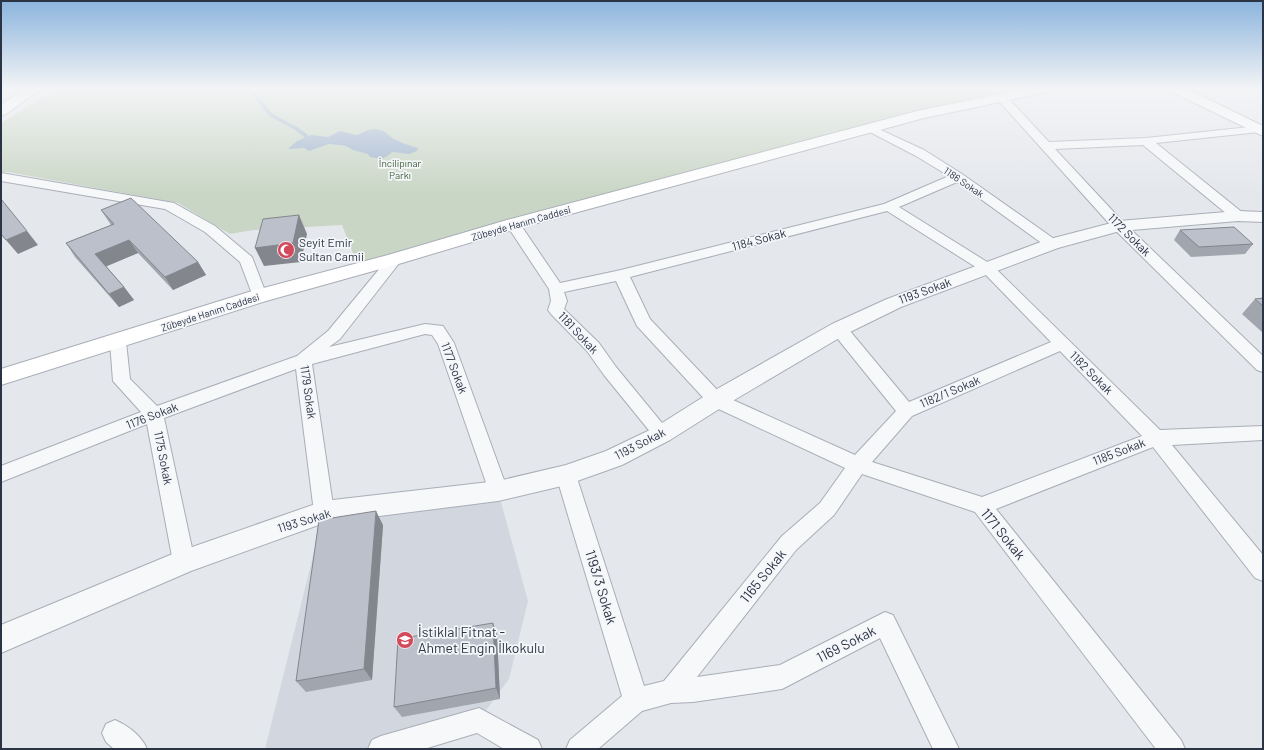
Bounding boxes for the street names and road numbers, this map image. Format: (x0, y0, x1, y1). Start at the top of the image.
street label: 1186 Sokak (942, 164, 986, 200)
street label: Zübeyde Hanım Caddesi (470, 203, 572, 243)
street label: 1172 Sokak (1105, 210, 1154, 259)
street label: 1184 Sokak (730, 225, 787, 253)
street label: 1193 Sokak (896, 274, 953, 306)
street label: Zübeyde Hanım Caddesi (159, 290, 261, 334)
street label: 1181 Sokak (556, 308, 602, 356)
street label: 1177 Sokak (439, 340, 471, 395)
street label: 1182 Sokak (1067, 348, 1116, 397)
street label: 1179 Sokak (298, 364, 320, 420)
street label: 1182/1 Sokak (917, 372, 982, 410)
street label: 1176 Sokak (124, 399, 179, 431)
street label: 1193 Sokak (612, 424, 667, 462)
street label: 1175 Sokak (152, 430, 176, 486)
street label: 1185 Sokak (1091, 435, 1147, 467)
street label: 1193 Sokak (275, 505, 332, 535)
street label: 1171 Sokak (978, 505, 1029, 563)
street label: 1165 Sokak (736, 545, 789, 606)
street label: 1193/3 Sokak (582, 548, 621, 626)
street label: 1169 Sokak (813, 621, 878, 666)

